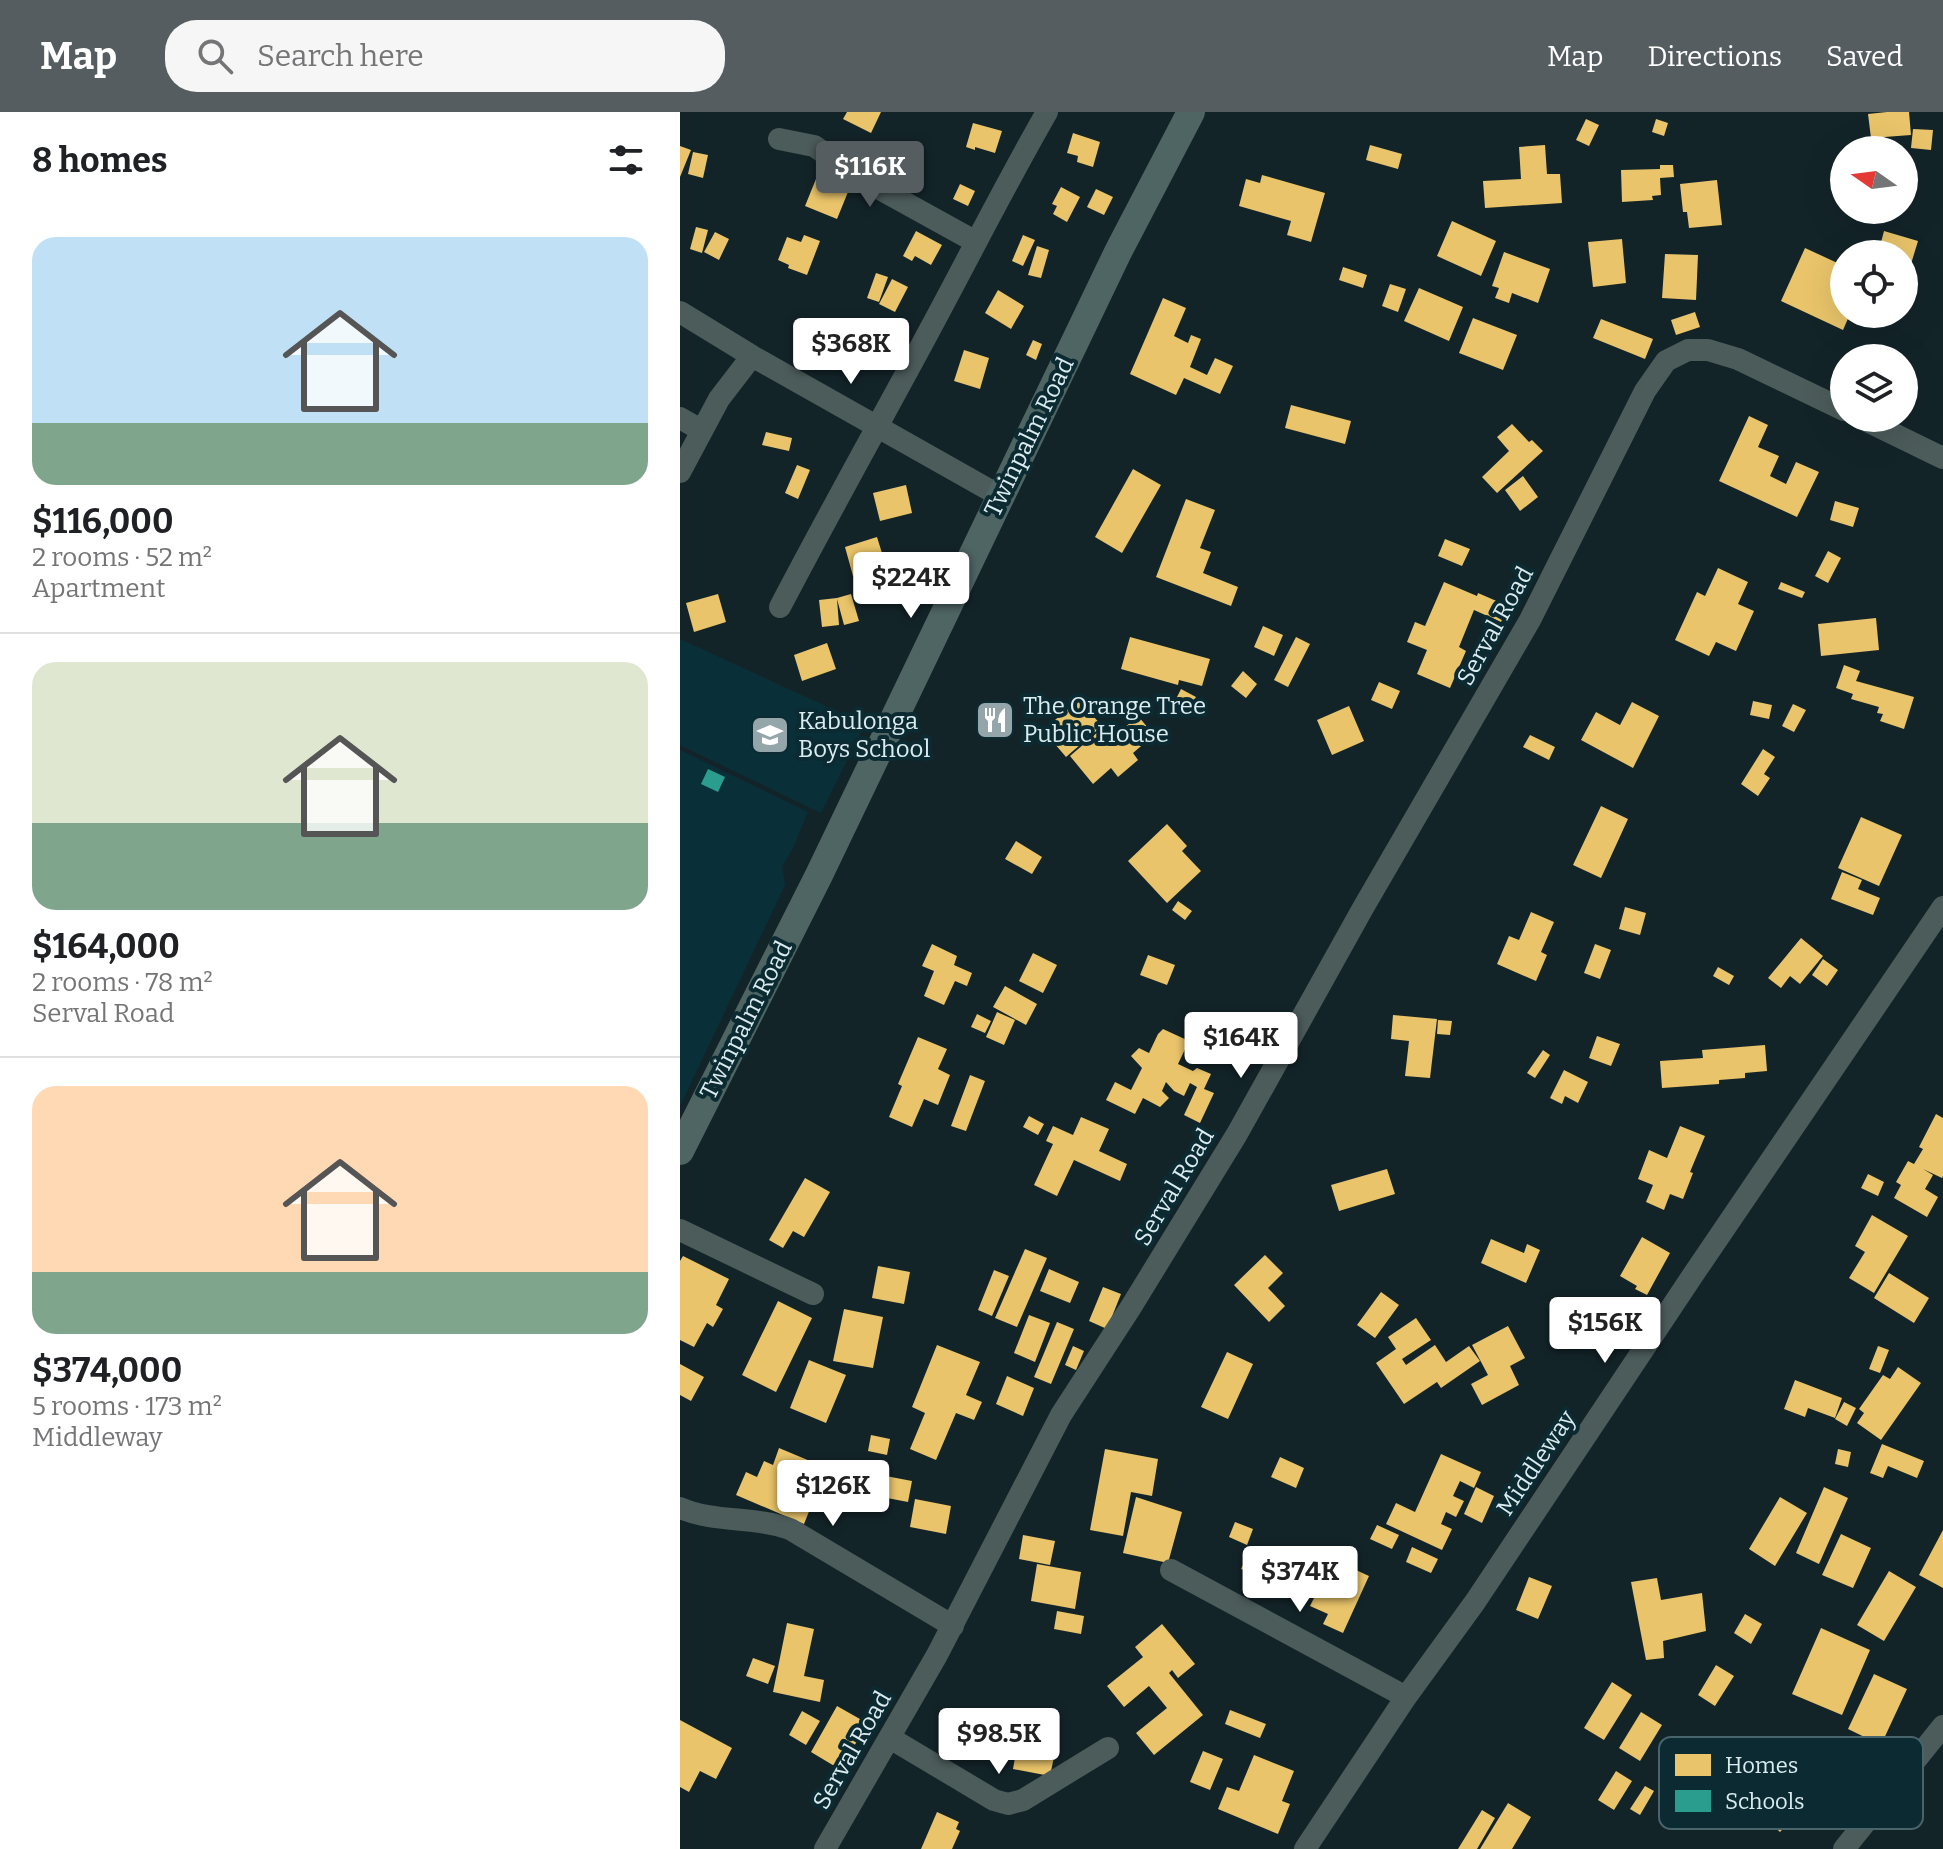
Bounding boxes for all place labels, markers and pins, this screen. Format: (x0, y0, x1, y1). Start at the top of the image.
pin: $116K (814, 141, 926, 209)
pin: $368K (795, 318, 907, 386)
pin: $224K (855, 552, 967, 620)
place label: The Orange Tree Public House (1023, 692, 1206, 748)
restaurant icon: The Orange Tree Public House (974, 699, 1016, 741)
place label: Kabulonga Boys School (798, 707, 930, 763)
school or university icon: Kabulonga Boys School (749, 714, 791, 756)
pin: $164K (1185, 1012, 1297, 1080)
pin: $156K (1549, 1297, 1661, 1365)
pin: $126K (777, 1460, 889, 1528)
pin: $374K (1244, 1546, 1356, 1614)
pin: $98.5K (934, 1708, 1064, 1776)

